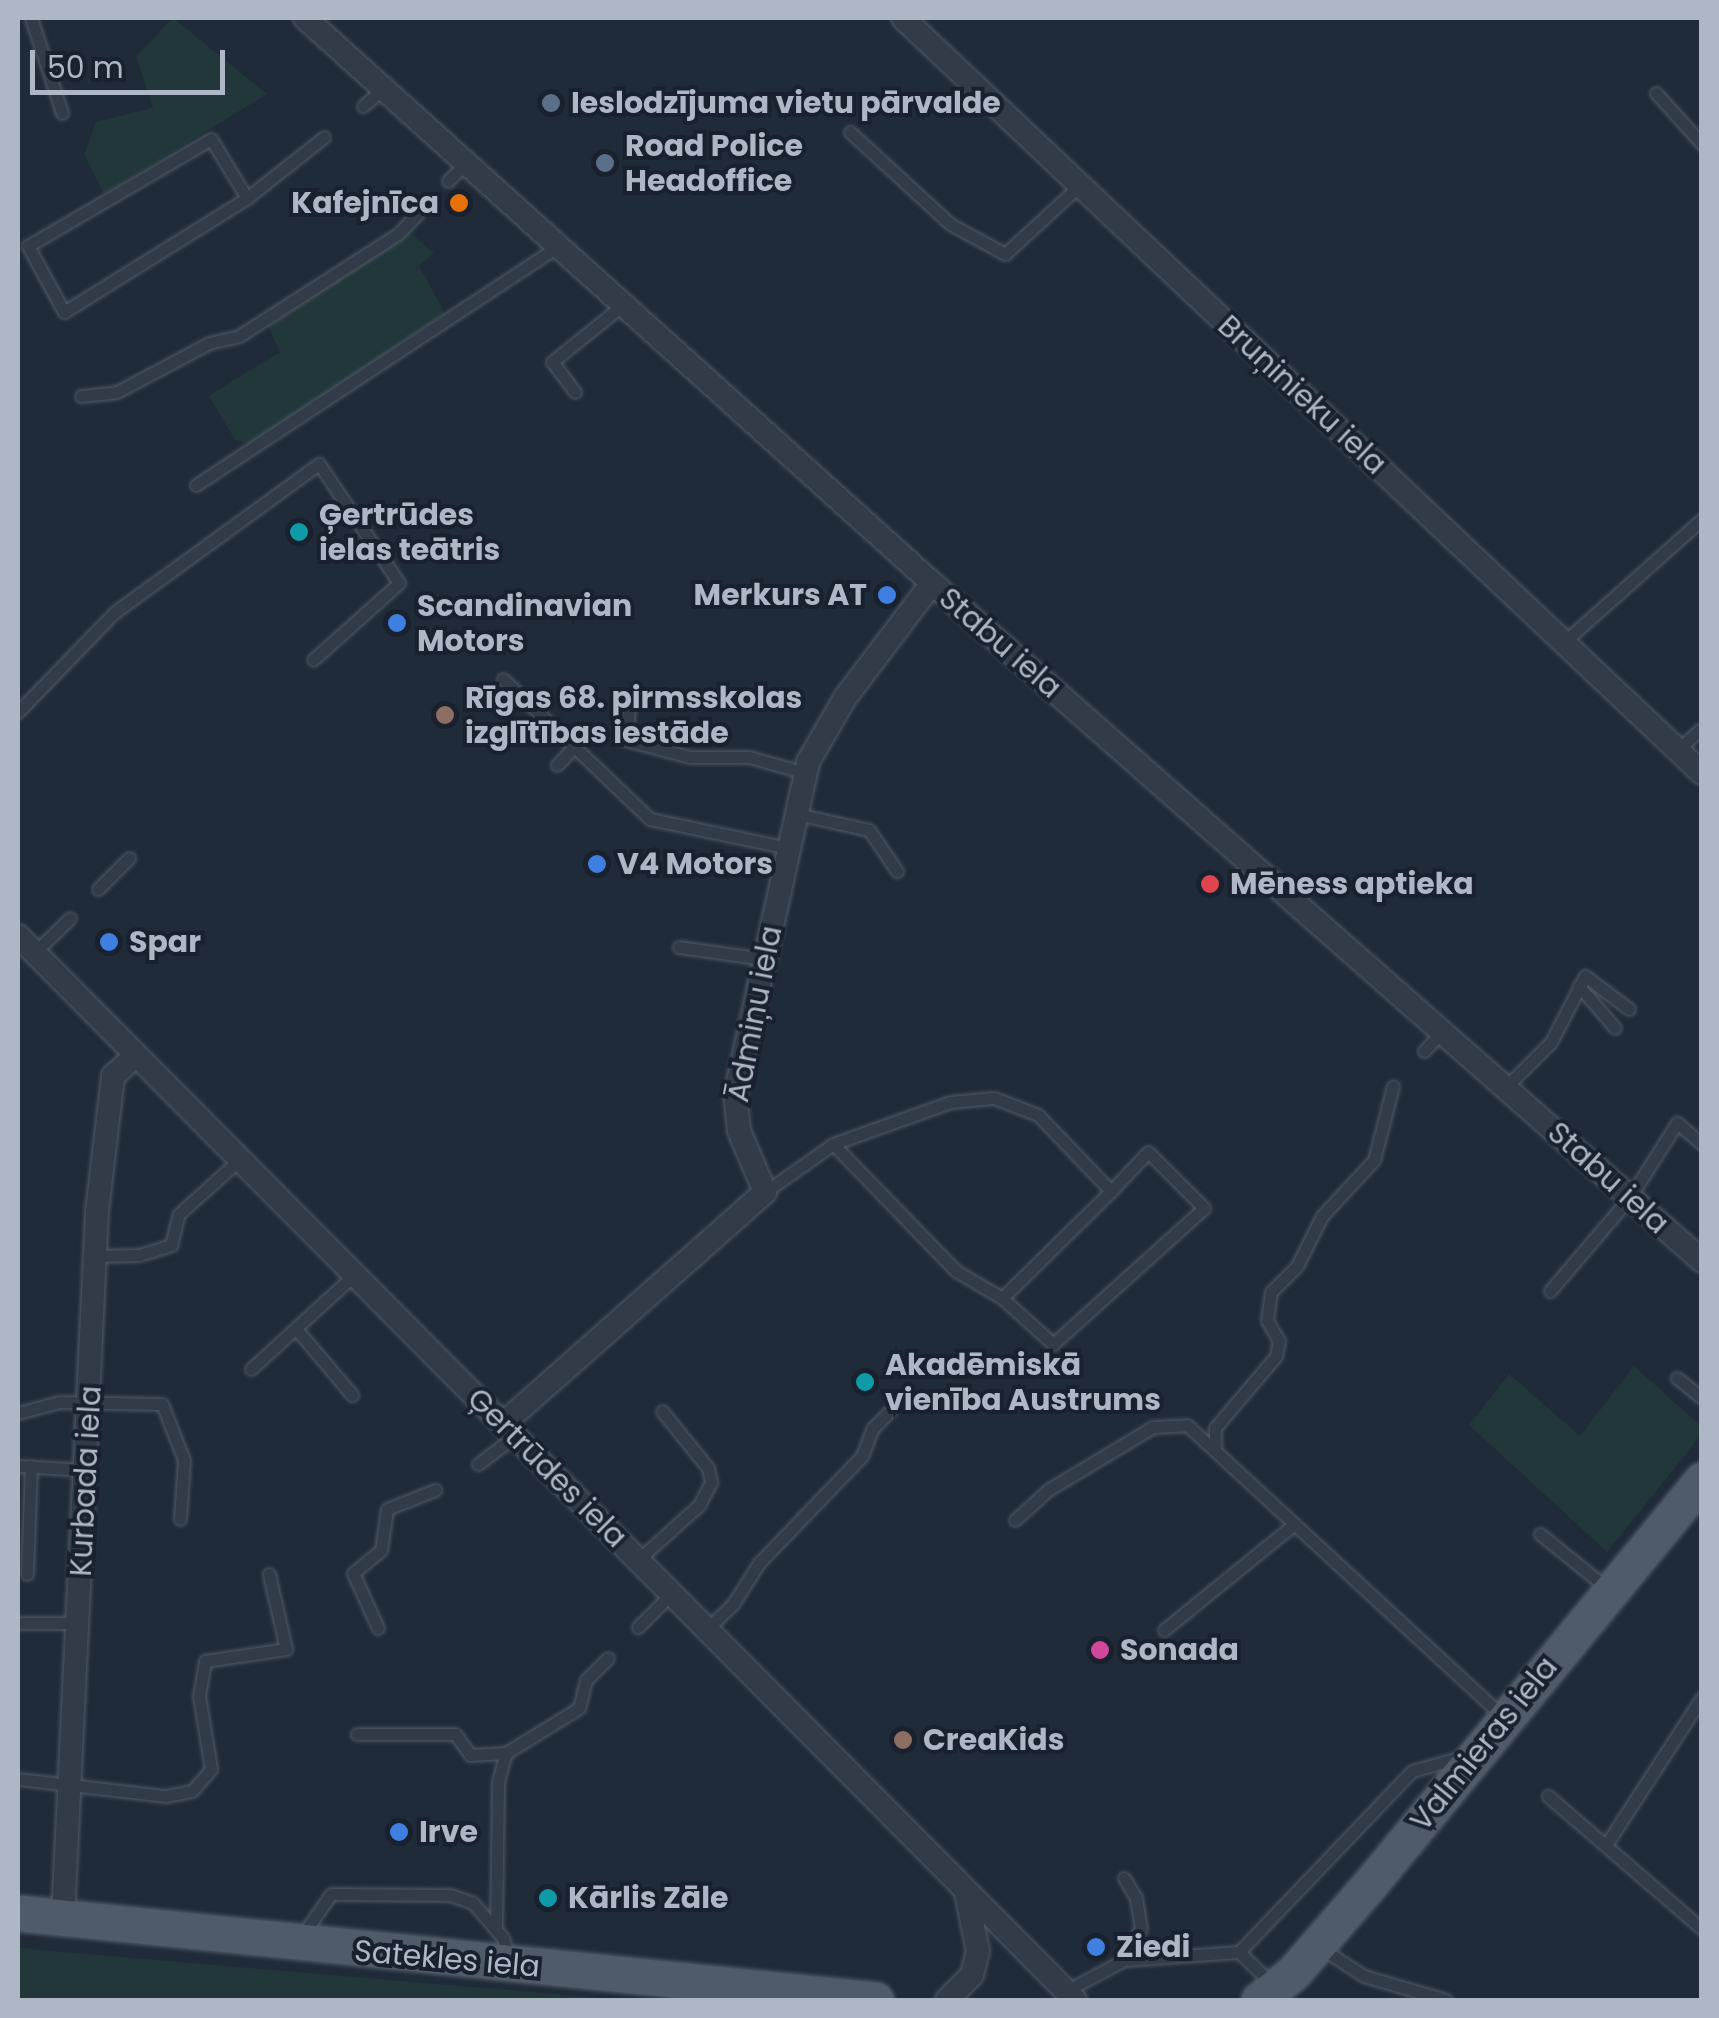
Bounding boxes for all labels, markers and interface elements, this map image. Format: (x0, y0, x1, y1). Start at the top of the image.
scale bar (35, 30, 230, 92)
text: 50 m (47, 46, 124, 89)
place label: Ieslodzījuma vietu pārvalde (571, 85, 1001, 121)
marker: Ieslodzījuma vietu pārvalde (540, 92, 562, 114)
place label: Road Police Headoffice (625, 128, 803, 198)
marker: Road Police Headoffice (594, 152, 616, 174)
place label: Kafejnīca (291, 185, 439, 221)
marker: Kafejnīca (448, 192, 470, 214)
street label: Bruņinieku iela (1210, 308, 1394, 482)
place label: Ģertrūdes ielas teātris (319, 497, 500, 568)
marker: Ģertrūdes ielas teātris (288, 521, 310, 543)
place label: Merkurs AT (694, 577, 867, 613)
street label: Stabu iela (932, 580, 1068, 706)
marker: Merkurs AT (876, 584, 898, 606)
place label: Scandinavian Motors (417, 588, 632, 658)
marker: Scandinavian Motors (386, 612, 408, 634)
place label: Rīgas 68. pirmsskolas izglītības iestāde (465, 680, 802, 750)
marker: Rīgas 68. pirmsskolas izglītības iestāde (434, 704, 456, 726)
place label: V4 Motors (617, 846, 773, 882)
marker: V4 Motors (586, 853, 608, 875)
place label: Mēness aptieka (1230, 866, 1474, 902)
marker: Mēness aptieka (1199, 873, 1221, 895)
street label: Ādmiņu iela (720, 923, 790, 1105)
place label: Spar (129, 924, 201, 960)
marker: Spar (98, 931, 120, 953)
street label: Stabu iela (1540, 1114, 1676, 1242)
place label: Akadēmiskā vienība Austrums (885, 1347, 1161, 1418)
marker: Akadēmiskā vienība Austrums (854, 1371, 876, 1393)
street label: Ģertrūdes iela (460, 1381, 634, 1555)
street label: Kurbada iela (63, 1385, 109, 1577)
place label: Sonada (1120, 1632, 1239, 1668)
marker: Sonada (1089, 1639, 1111, 1661)
street label: Valmieras iela (1403, 1650, 1565, 1838)
place label: CreaKids (923, 1722, 1064, 1758)
marker: CreaKids (892, 1729, 914, 1751)
place label: Irve (419, 1814, 478, 1850)
marker: Irve (388, 1821, 410, 1843)
place label: Kārlis Zāle (568, 1880, 728, 1916)
marker: Kārlis Zāle (537, 1887, 559, 1909)
place label: Ziedi (1116, 1929, 1190, 1965)
street label: Satekles iela (353, 1933, 541, 1985)
marker: Ziedi (1085, 1936, 1107, 1958)

